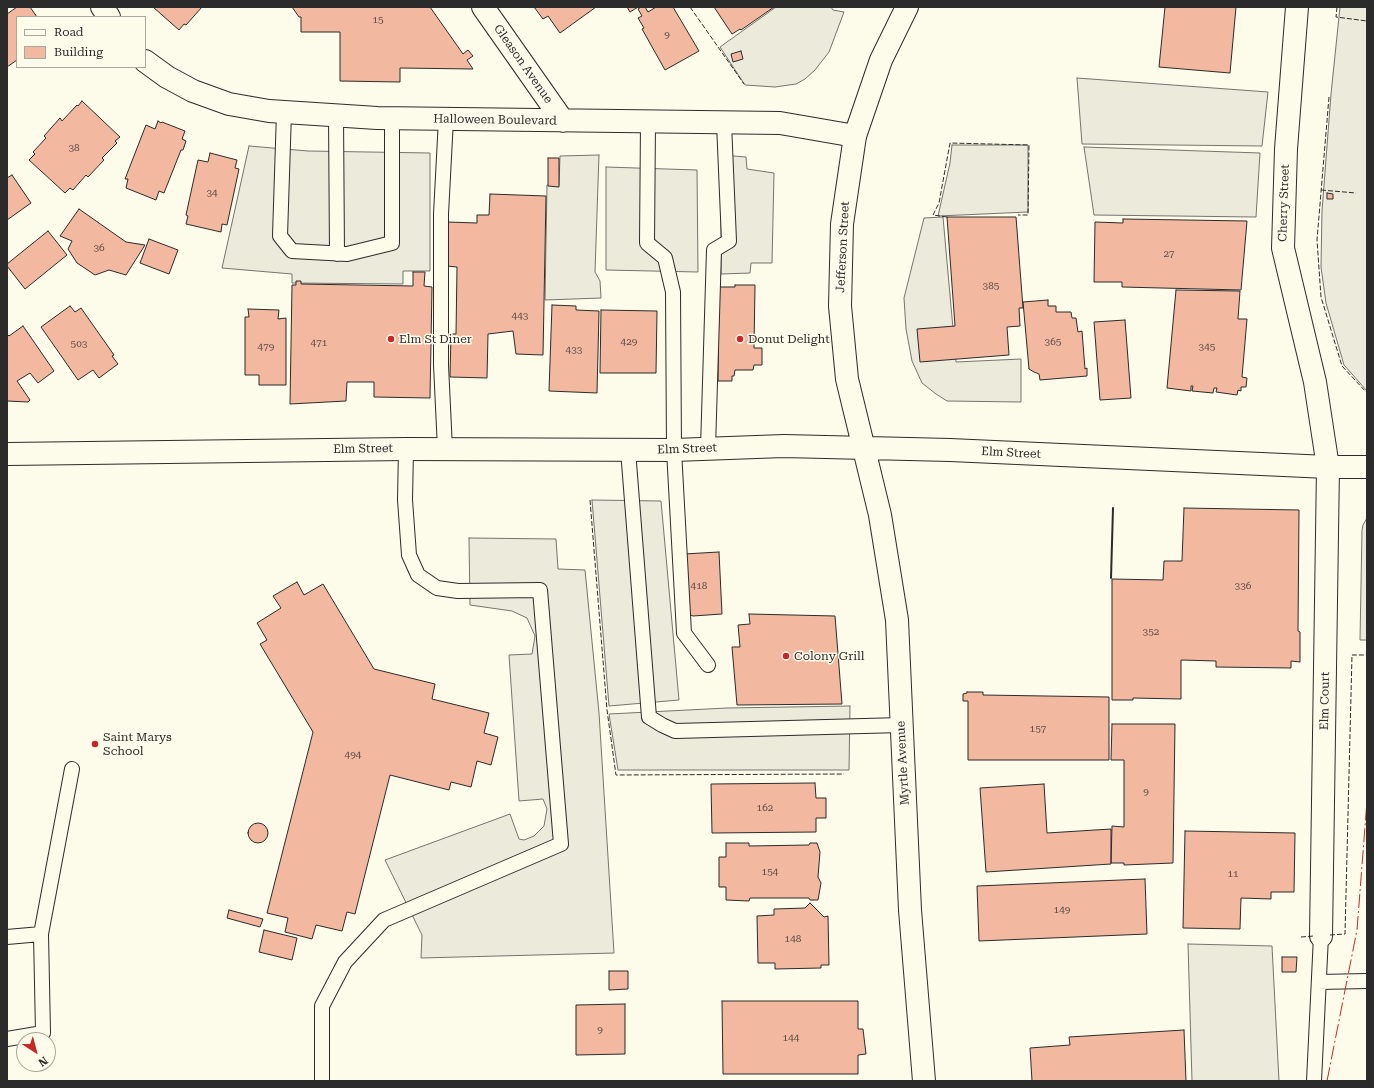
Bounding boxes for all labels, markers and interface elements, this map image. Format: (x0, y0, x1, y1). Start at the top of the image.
house number: 15 (372, 14, 384, 26)
legend (16, 16, 146, 68)
street label: Gleason Avenue (490, 22, 556, 106)
text: Road (54, 25, 83, 39)
house number: 9 (664, 29, 670, 41)
text: Building (54, 45, 103, 59)
street label: Halloween Boulevard (433, 112, 557, 128)
house number: 38 (68, 142, 80, 154)
street label: Cherry Street (1275, 164, 1293, 242)
house number: 34 (206, 187, 218, 199)
street label: Jefferson Street (833, 201, 853, 293)
house number: 36 (93, 242, 105, 254)
house number: 27 (1163, 248, 1175, 260)
house number: 385 (983, 280, 999, 292)
house number: 443 (512, 310, 528, 322)
place label: Elm St Diner (399, 332, 472, 346)
place label: Donut Delight (748, 332, 830, 346)
marker: Elm St Diner (386, 334, 396, 344)
marker: Donut Delight (735, 334, 745, 344)
house number: 429 (621, 336, 637, 348)
house number: 365 (1045, 336, 1061, 348)
house number: 471 (311, 337, 327, 349)
house number: 503 (71, 338, 87, 350)
house number: 479 (258, 341, 274, 353)
house number: 345 (1199, 341, 1215, 353)
house number: 433 (566, 344, 582, 356)
street label: Elm Street (333, 441, 393, 457)
street label: Elm Street (657, 441, 717, 457)
street label: Elm Street (981, 444, 1041, 462)
house number: 418 (691, 580, 707, 592)
house number: 336 (1235, 580, 1251, 592)
house number: 352 (1143, 626, 1159, 638)
place label: Colony Grill (794, 649, 864, 663)
marker: Colony Grill (781, 651, 791, 661)
street label: Elm Court (1317, 672, 1333, 730)
street label: Myrtle Avenue (894, 720, 912, 806)
house number: 157 (1030, 723, 1046, 735)
place label: Saint Marys School (103, 730, 172, 758)
marker: Saint Marys School (90, 739, 100, 749)
house number: 494 (345, 749, 361, 761)
house number: 9 (1143, 786, 1149, 798)
house number: 162 (757, 802, 773, 814)
house number: 154 (762, 866, 778, 878)
house number: 11 (1227, 868, 1239, 880)
house number: 149 (1054, 904, 1070, 916)
house number: 148 (785, 933, 801, 945)
house number: 9 (597, 1024, 603, 1036)
north arrow (16, 1032, 56, 1072)
house number: 144 (783, 1032, 799, 1044)
text: N (36, 1054, 50, 1069)

